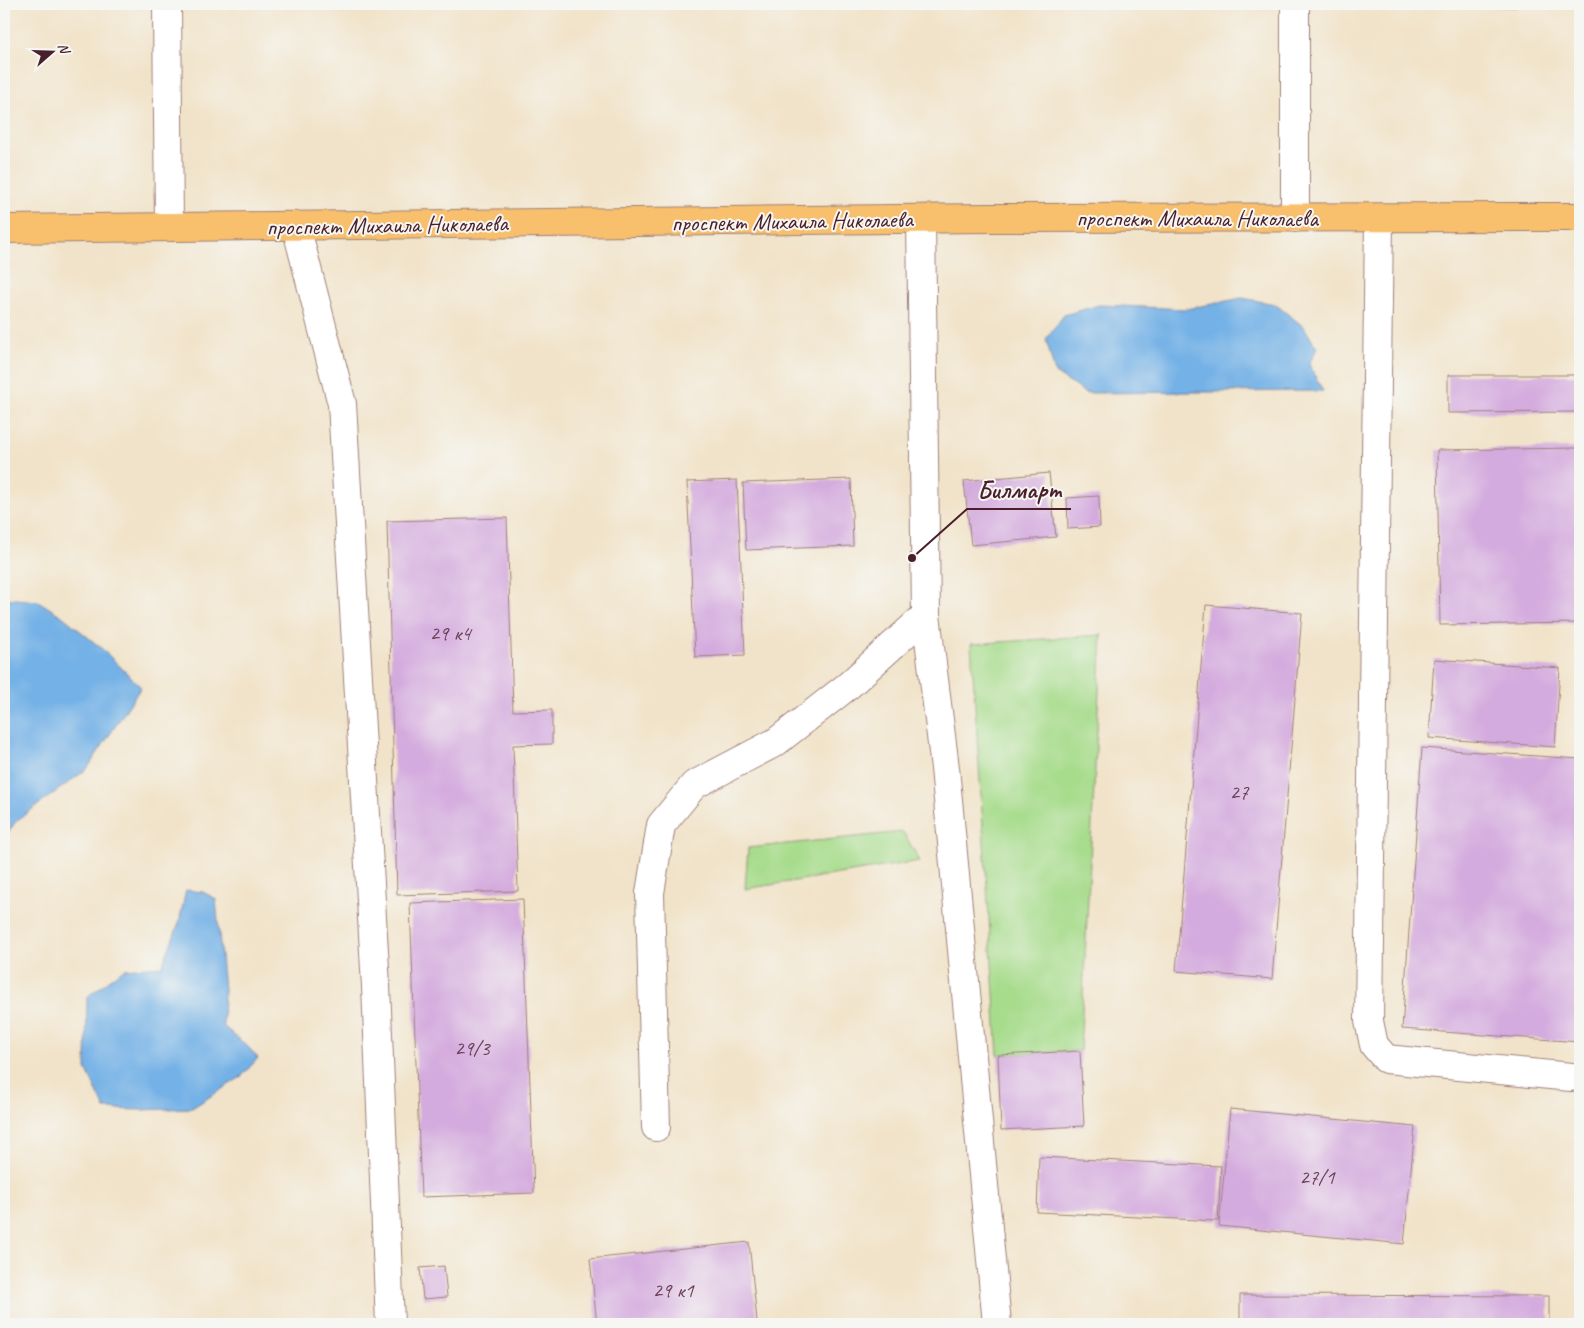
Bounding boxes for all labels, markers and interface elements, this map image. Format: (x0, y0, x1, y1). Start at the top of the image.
north arrow (28, 28, 78, 78)
text: N (54, 41, 74, 57)
street label: проспект Михаила Николаева (1076, 203, 1319, 233)
street label: проспект Михаила Николаева (671, 204, 914, 238)
street label: проспект Михаила Николаева (266, 208, 509, 242)
callout: Билмарт (967, 469, 1071, 509)
text: Билмарт (977, 474, 1063, 506)
house number: 29 к4 (429, 620, 473, 646)
house number: 27 (1230, 779, 1250, 805)
house number: 29/3 (454, 1035, 491, 1061)
house number: 27/1 (1299, 1164, 1336, 1190)
house number: 29 к1 (652, 1277, 695, 1303)

